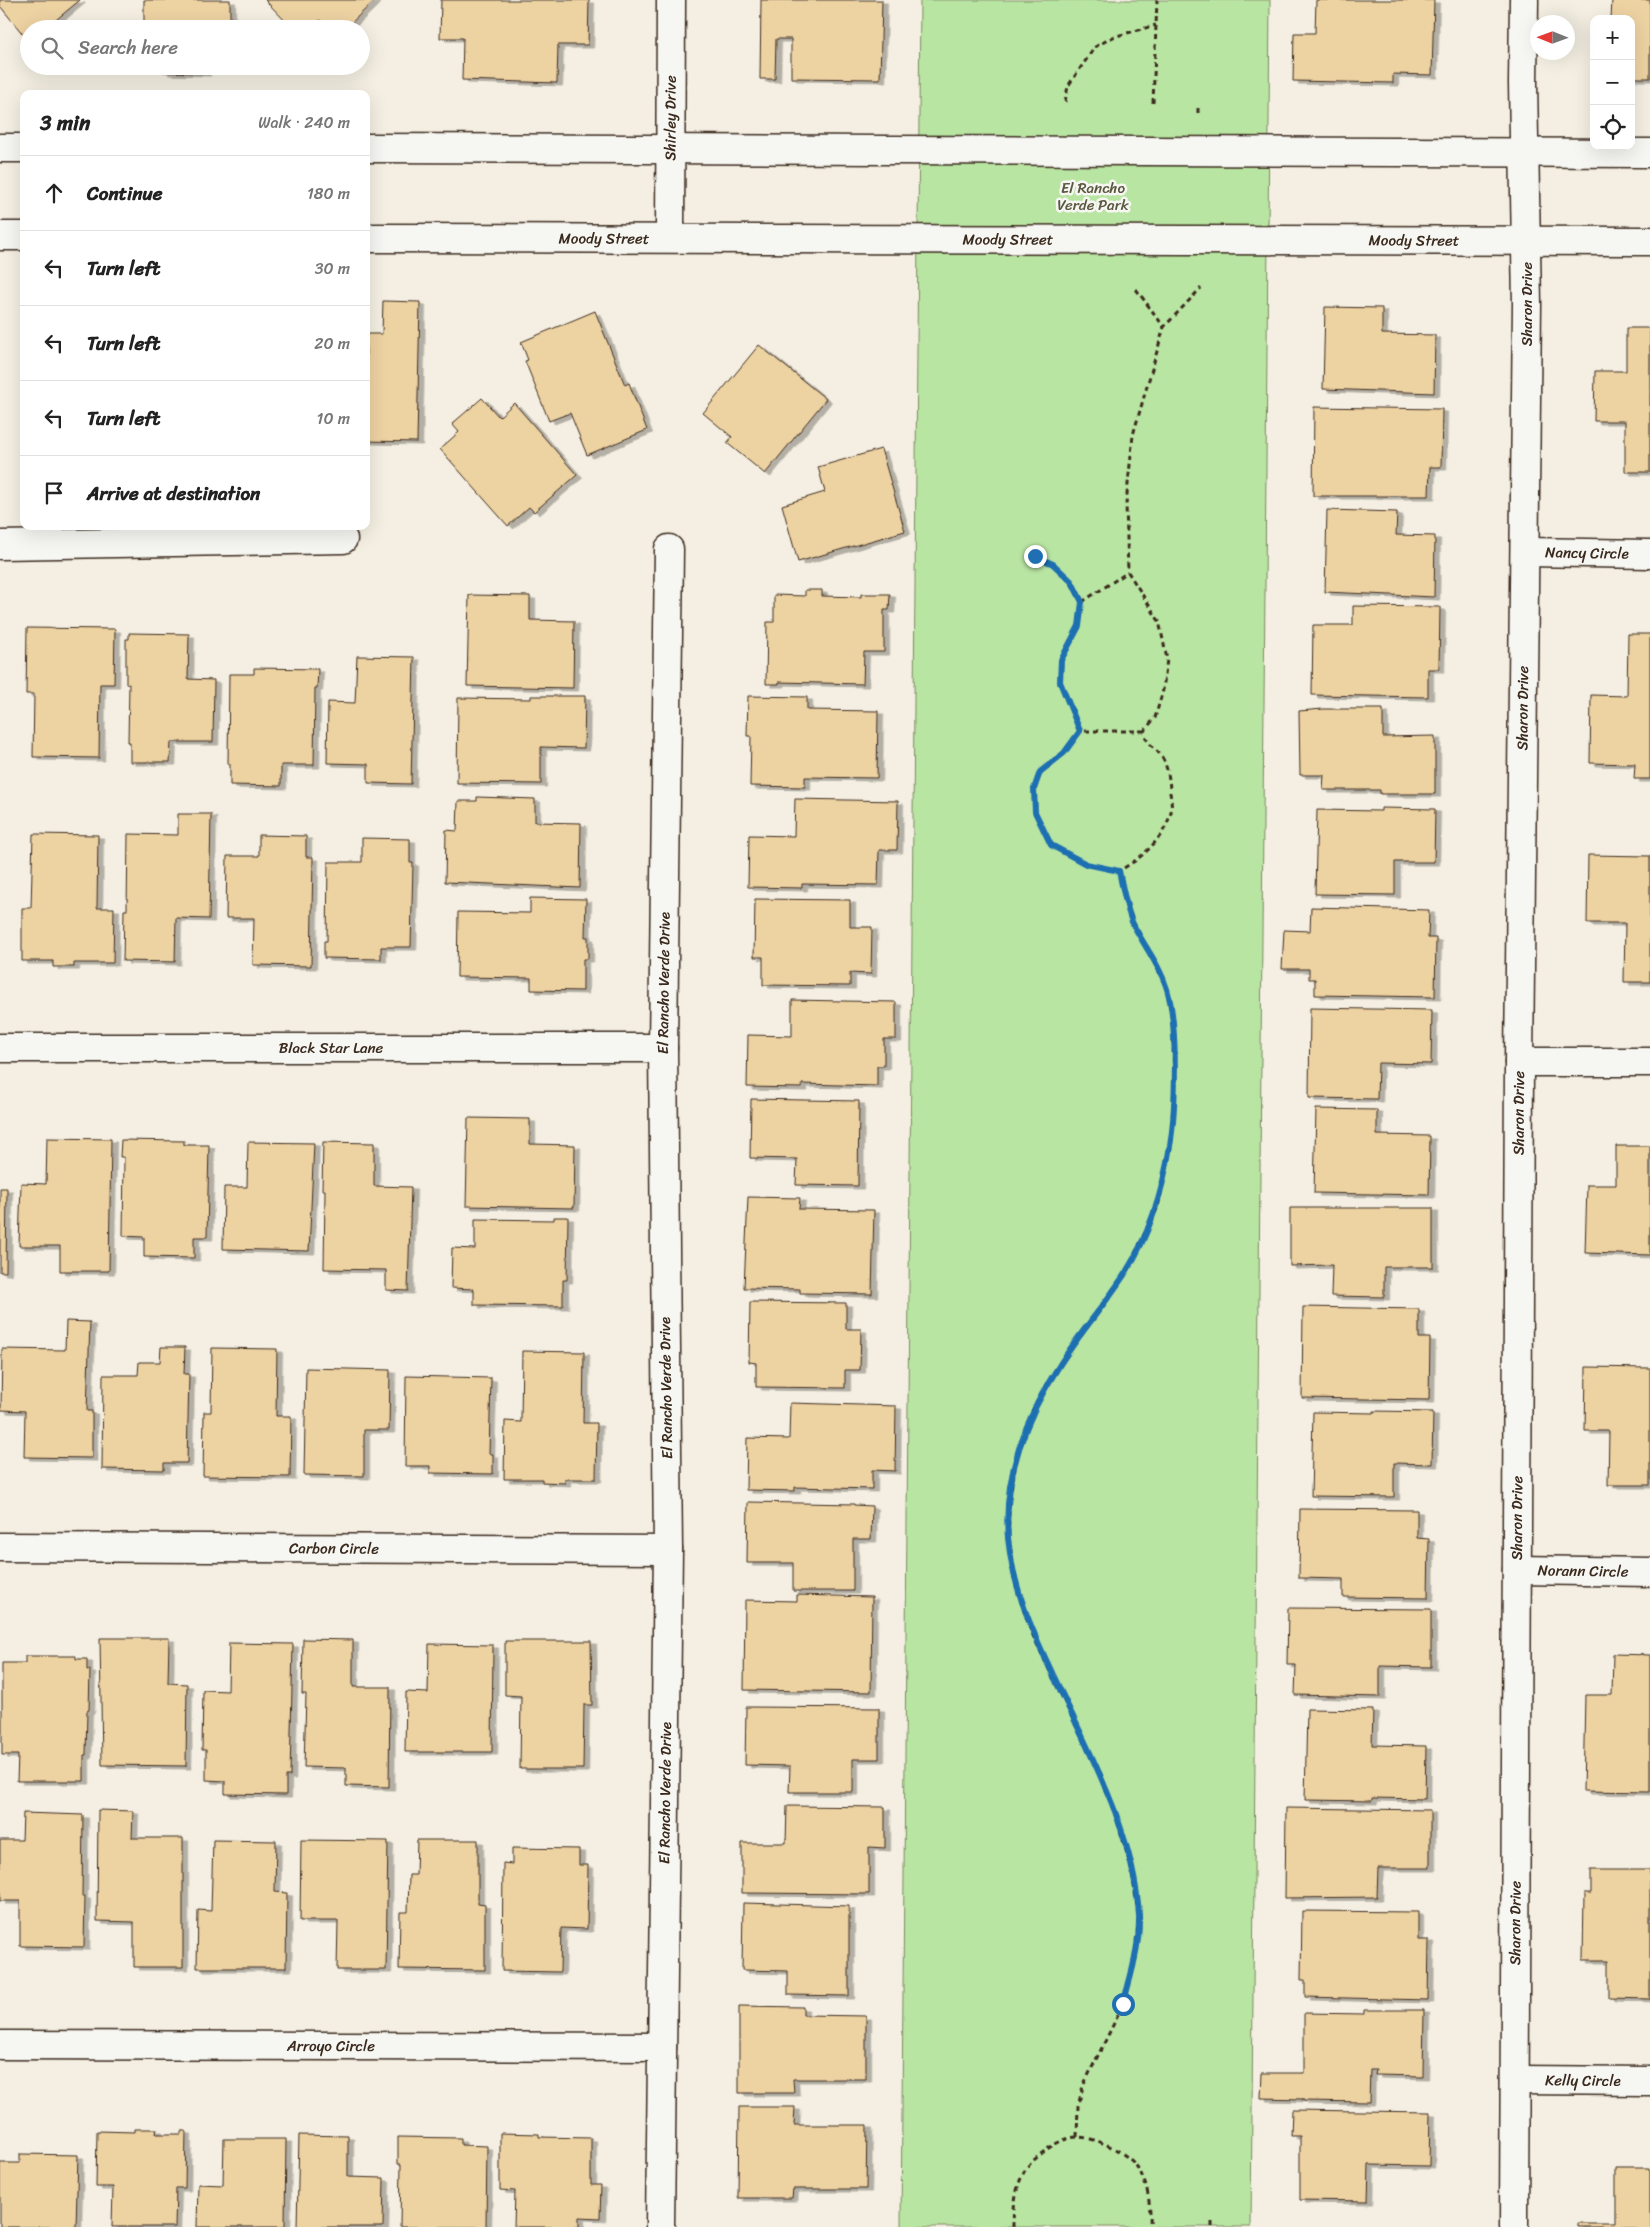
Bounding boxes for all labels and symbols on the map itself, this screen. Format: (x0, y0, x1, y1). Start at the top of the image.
north arrow (1530, 15, 1575, 60)
street label: Shirley Drive (657, 75, 684, 161)
park label: El Rancho Verde Park (1057, 175, 1130, 218)
street label: Moody Street (559, 225, 650, 252)
street label: Moody Street (963, 226, 1054, 253)
street label: Moody Street (1369, 227, 1460, 254)
street label: Sharon Drive (1514, 261, 1540, 346)
street label: Nancy Circle (1545, 539, 1629, 567)
route end (1024, 545, 1047, 568)
street label: Sharon Drive (1509, 665, 1536, 750)
street label: El Rancho Verde Drive (650, 912, 678, 1054)
street label: Black Star Lane (279, 1035, 384, 1061)
street label: Sharon Drive (1506, 1070, 1532, 1155)
street label: El Rancho Verde Drive (652, 1317, 680, 1459)
street label: Sharon Drive (1504, 1475, 1530, 1560)
street label: Carbon Circle (289, 1535, 379, 1562)
street label: Norann Circle (1537, 1557, 1629, 1585)
street label: El Rancho Verde Drive (651, 1722, 679, 1864)
street label: Sharon Drive (1502, 1880, 1528, 1965)
route start (1112, 1993, 1135, 2016)
street label: Arroyo Circle (286, 2033, 375, 2059)
street label: Kelly Circle (1545, 2067, 1621, 2094)

